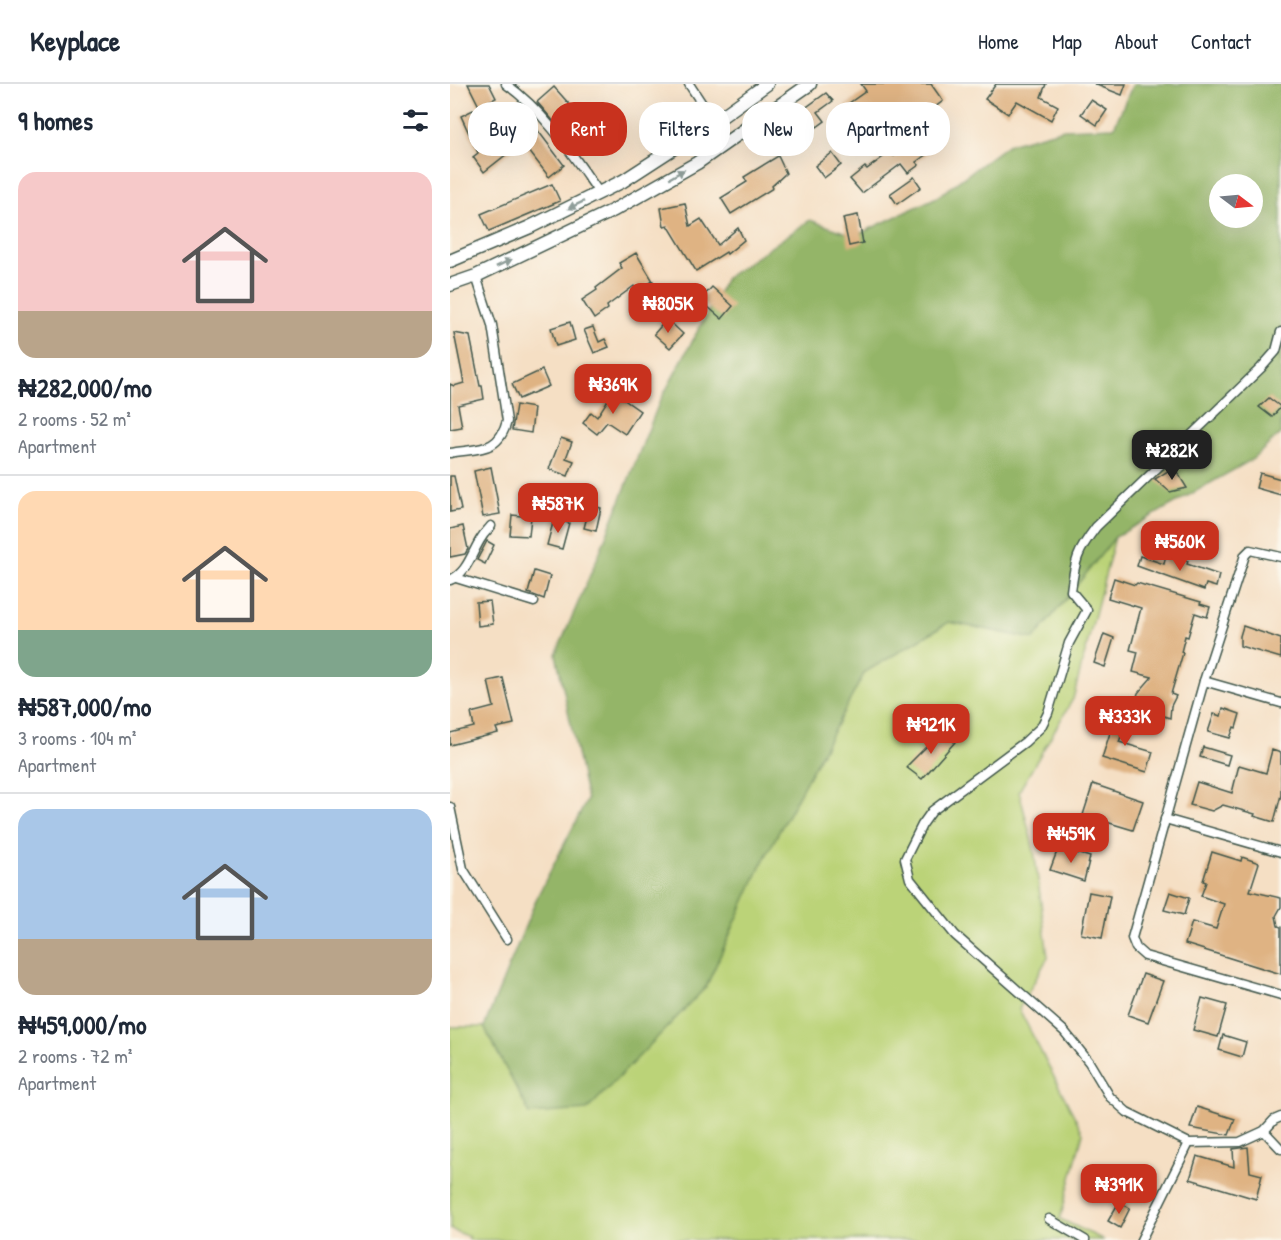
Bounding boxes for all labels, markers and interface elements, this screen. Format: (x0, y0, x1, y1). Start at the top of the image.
text: Keyplace (30, 22, 120, 60)
text: Home (978, 27, 1019, 56)
text: Map (1052, 27, 1082, 56)
text: About (1115, 27, 1158, 56)
text: Contact (1191, 27, 1251, 56)
chip: Buy (468, 102, 538, 156)
chip: Rent (550, 102, 627, 156)
chip: Filters (639, 102, 730, 156)
chip: New (742, 102, 814, 156)
chip: Apartment (826, 102, 950, 156)
text: 9 homes (18, 103, 93, 138)
icon: filters (399, 104, 432, 137)
one-way arrow (669, 169, 686, 179)
north arrow (1209, 174, 1263, 228)
map controls (1209, 174, 1263, 228)
one-way arrow (567, 200, 584, 210)
icon: home (171, 211, 279, 319)
one-way arrow (496, 259, 513, 268)
pin: ₦805K (626, 283, 710, 334)
text: ₦805K (643, 289, 693, 316)
pin: ₦369K (571, 364, 655, 415)
text: ₦282,000/mo (18, 370, 152, 405)
text: ₦369K (588, 370, 638, 397)
text: 2 rooms · 52 m² (18, 405, 131, 432)
pin: ₦282K (1130, 430, 1214, 481)
text: Apartment (18, 432, 96, 459)
text: ₦282K (1146, 436, 1198, 463)
pin: ₦587K (516, 483, 600, 534)
text: ₦587K (532, 489, 584, 516)
pin: ₦560K (1138, 521, 1222, 572)
text: ₦560K (1155, 527, 1205, 554)
icon: home (171, 530, 279, 638)
text: ₦587,000/mo (18, 689, 151, 724)
pin: ₦333K (1083, 696, 1167, 747)
text: ₦333K (1099, 702, 1151, 729)
pin: ₦921K (889, 704, 973, 755)
text: ₦921K (907, 710, 955, 737)
text: 3 rooms · 104 m² (18, 724, 136, 751)
text: Apartment (18, 751, 96, 778)
pin: ₦459K (1029, 813, 1113, 864)
text: ₦459K (1047, 819, 1095, 846)
icon: home (171, 848, 279, 956)
text: ₦459,000/mo (18, 1007, 146, 1042)
text: 2 rooms · 72 m² (18, 1042, 132, 1069)
text: Apartment (18, 1069, 96, 1096)
pin: ₦391K (1077, 1164, 1161, 1215)
text: ₦391K (1095, 1170, 1143, 1197)

